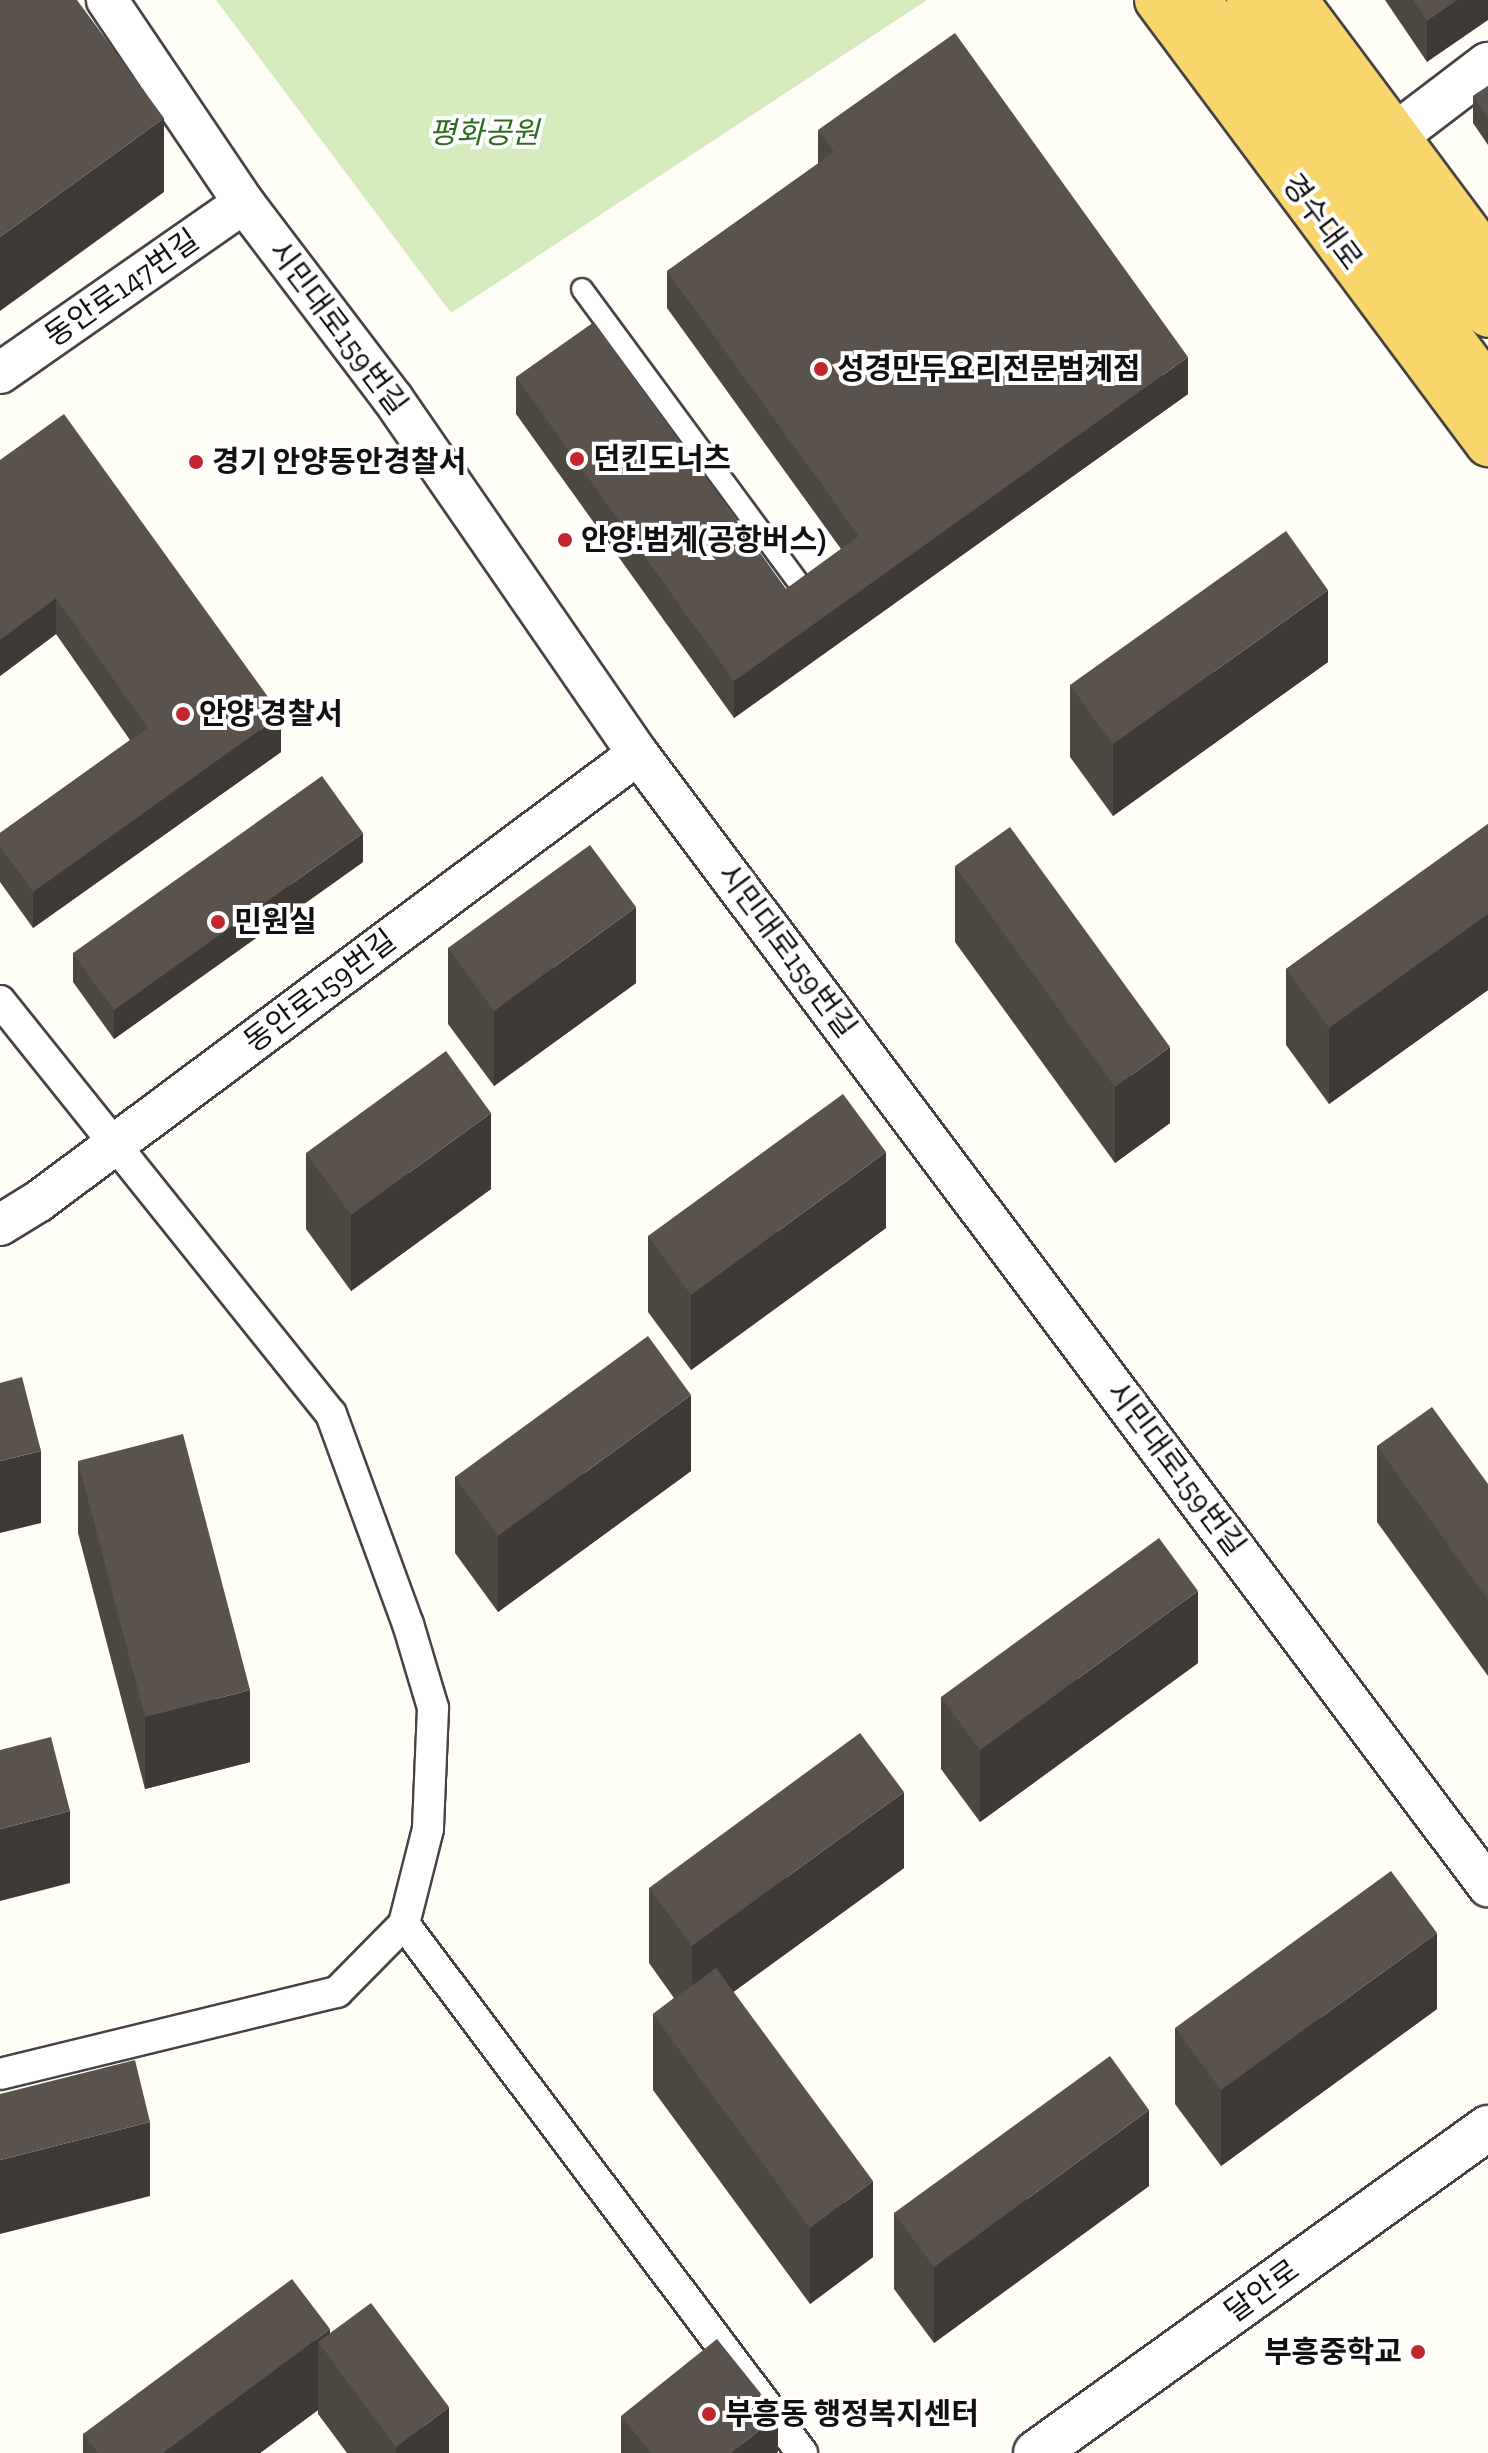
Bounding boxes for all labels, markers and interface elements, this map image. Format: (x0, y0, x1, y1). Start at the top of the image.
park label: 평화공원 (429, 115, 539, 151)
street label: 경수대로 (1274, 167, 1370, 277)
street label: 동안로147번길 (38, 222, 206, 354)
street label: 시민대로159번길 (261, 234, 415, 422)
place label: 성경만두요리전문범계점 (837, 351, 1141, 387)
marker: 성경만두요리전문범계점 (812, 360, 830, 378)
place label: 던킨도너츠 (593, 441, 731, 477)
place label: 경기 안양동안경찰서 (212, 444, 466, 480)
marker: 던킨도너츠 (568, 450, 586, 468)
marker: 경기 안양동안경찰서 (187, 453, 205, 471)
place label: 안양.범계(공항버스) (581, 522, 826, 558)
marker: 안양.범계(공항버스) (556, 531, 574, 549)
place label: 안양 경찰서 (199, 696, 343, 732)
marker: 안양 경찰서 (174, 705, 192, 723)
street label: 시민대로159번길 (710, 857, 864, 1045)
place label: 민원실 (234, 904, 317, 940)
marker: 민원실 (209, 913, 227, 931)
street label: 동안로159번길 (237, 922, 403, 1060)
street label: 시민대로159번길 (1099, 1375, 1253, 1563)
street label: 달안로 (1218, 2252, 1306, 2330)
place label: 부흥중학교 (1264, 2334, 1402, 2370)
marker: 부흥중학교 (1409, 2343, 1427, 2361)
place label: 부흥동 행정복지센터 (725, 2396, 979, 2432)
marker: 부흥동 행정복지센터 (700, 2405, 718, 2423)

